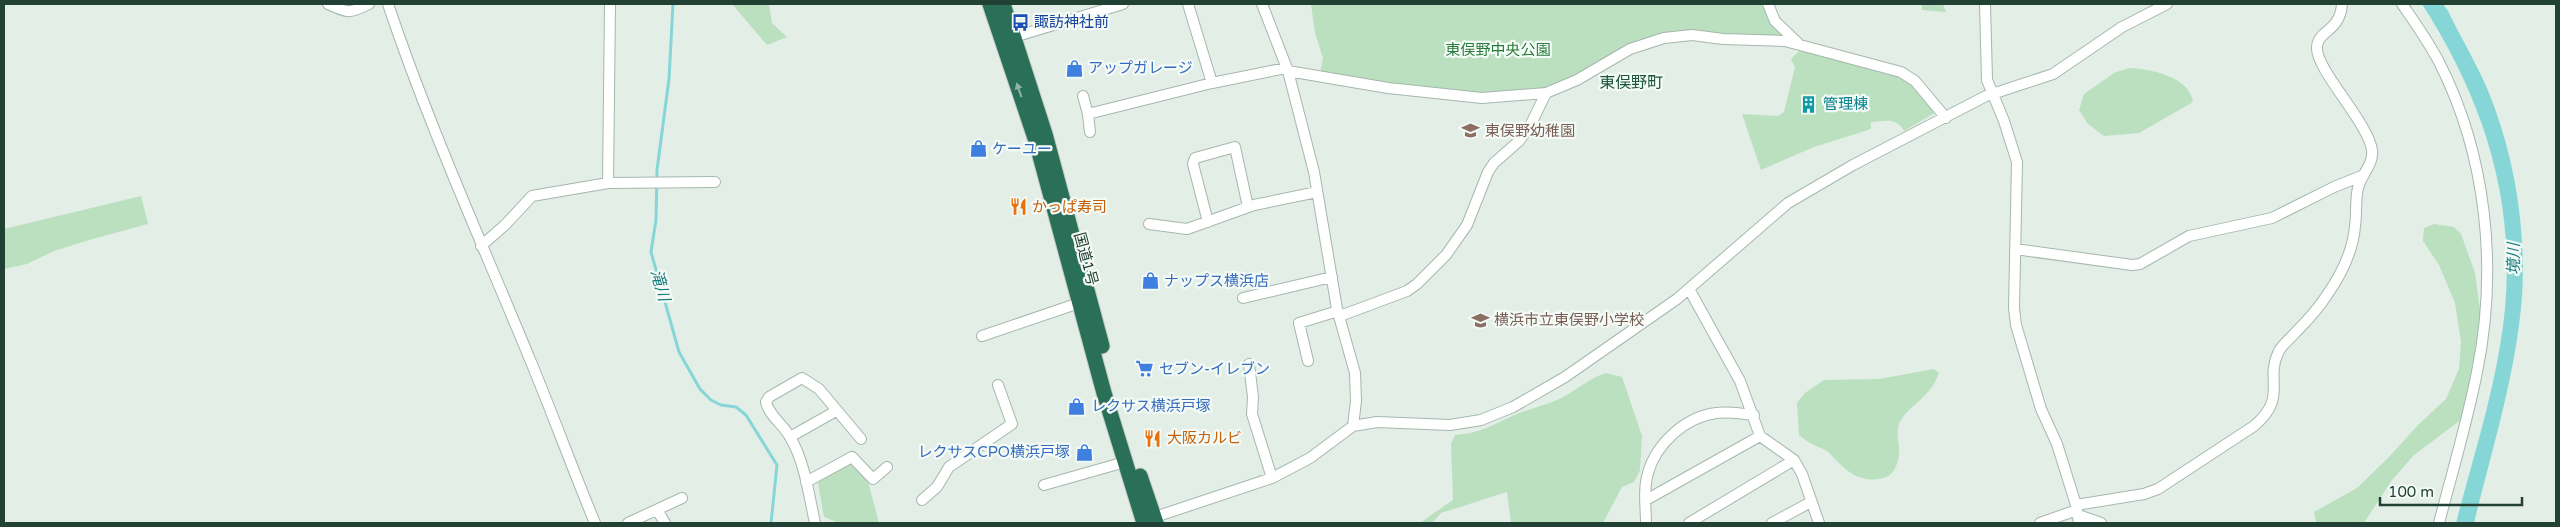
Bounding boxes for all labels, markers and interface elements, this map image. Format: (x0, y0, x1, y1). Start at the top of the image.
bus stop icon: 諏訪神社前 (1010, 12, 1030, 32)
place label: 諏訪神社前 (1034, 13, 1109, 31)
park label: 東俣野中央公園 (1445, 41, 1551, 59)
shop icon: アップガレージ (1064, 58, 1084, 78)
place label: アップガレージ (1088, 59, 1193, 77)
district label: 東俣野町 (1599, 73, 1663, 93)
one-way arrow (1015, 82, 1023, 97)
building icon: 管理棟 (1799, 94, 1819, 114)
place label: 管理棟 (1823, 95, 1868, 113)
school or university icon: 東俣野幼稚園 (1461, 121, 1481, 141)
place label: 東俣野幼稚園 (1485, 122, 1575, 140)
shop icon: ケーユー (968, 139, 988, 159)
place label: ケーユー (992, 140, 1052, 158)
restaurant icon: かっぱ寿司 (1008, 197, 1028, 217)
place label: かっぱ寿司 (1032, 198, 1107, 216)
street label: 国道1号 (1070, 230, 1102, 288)
water label: 境川 (2504, 241, 2524, 275)
water label: 滝川 (646, 267, 675, 305)
shop icon: ナップス横浜店 (1140, 271, 1160, 291)
place label: ナップス横浜店 (1164, 272, 1269, 290)
school or university icon: 横浜市立東俣野小学校 (1470, 310, 1490, 330)
place label: 横浜市立東俣野小学校 (1494, 311, 1644, 329)
supermarket icon: セブン-イレブン (1135, 359, 1155, 379)
place label: セブン-イレブン (1159, 360, 1270, 378)
shop icon: レクサス横浜戸塚 (1067, 396, 1087, 416)
place label: レクサス横浜戸塚 (1091, 397, 1211, 415)
restaurant icon: 大阪カルビ (1143, 428, 1163, 448)
place label: 大阪カルビ (1167, 429, 1242, 447)
shop icon: レクサスCPO横浜戸塚 (1074, 442, 1094, 462)
place label: レクサスCPO横浜戸塚 (918, 443, 1070, 461)
scale bar (2380, 474, 2522, 506)
text: 100 m (2388, 483, 2434, 501)

